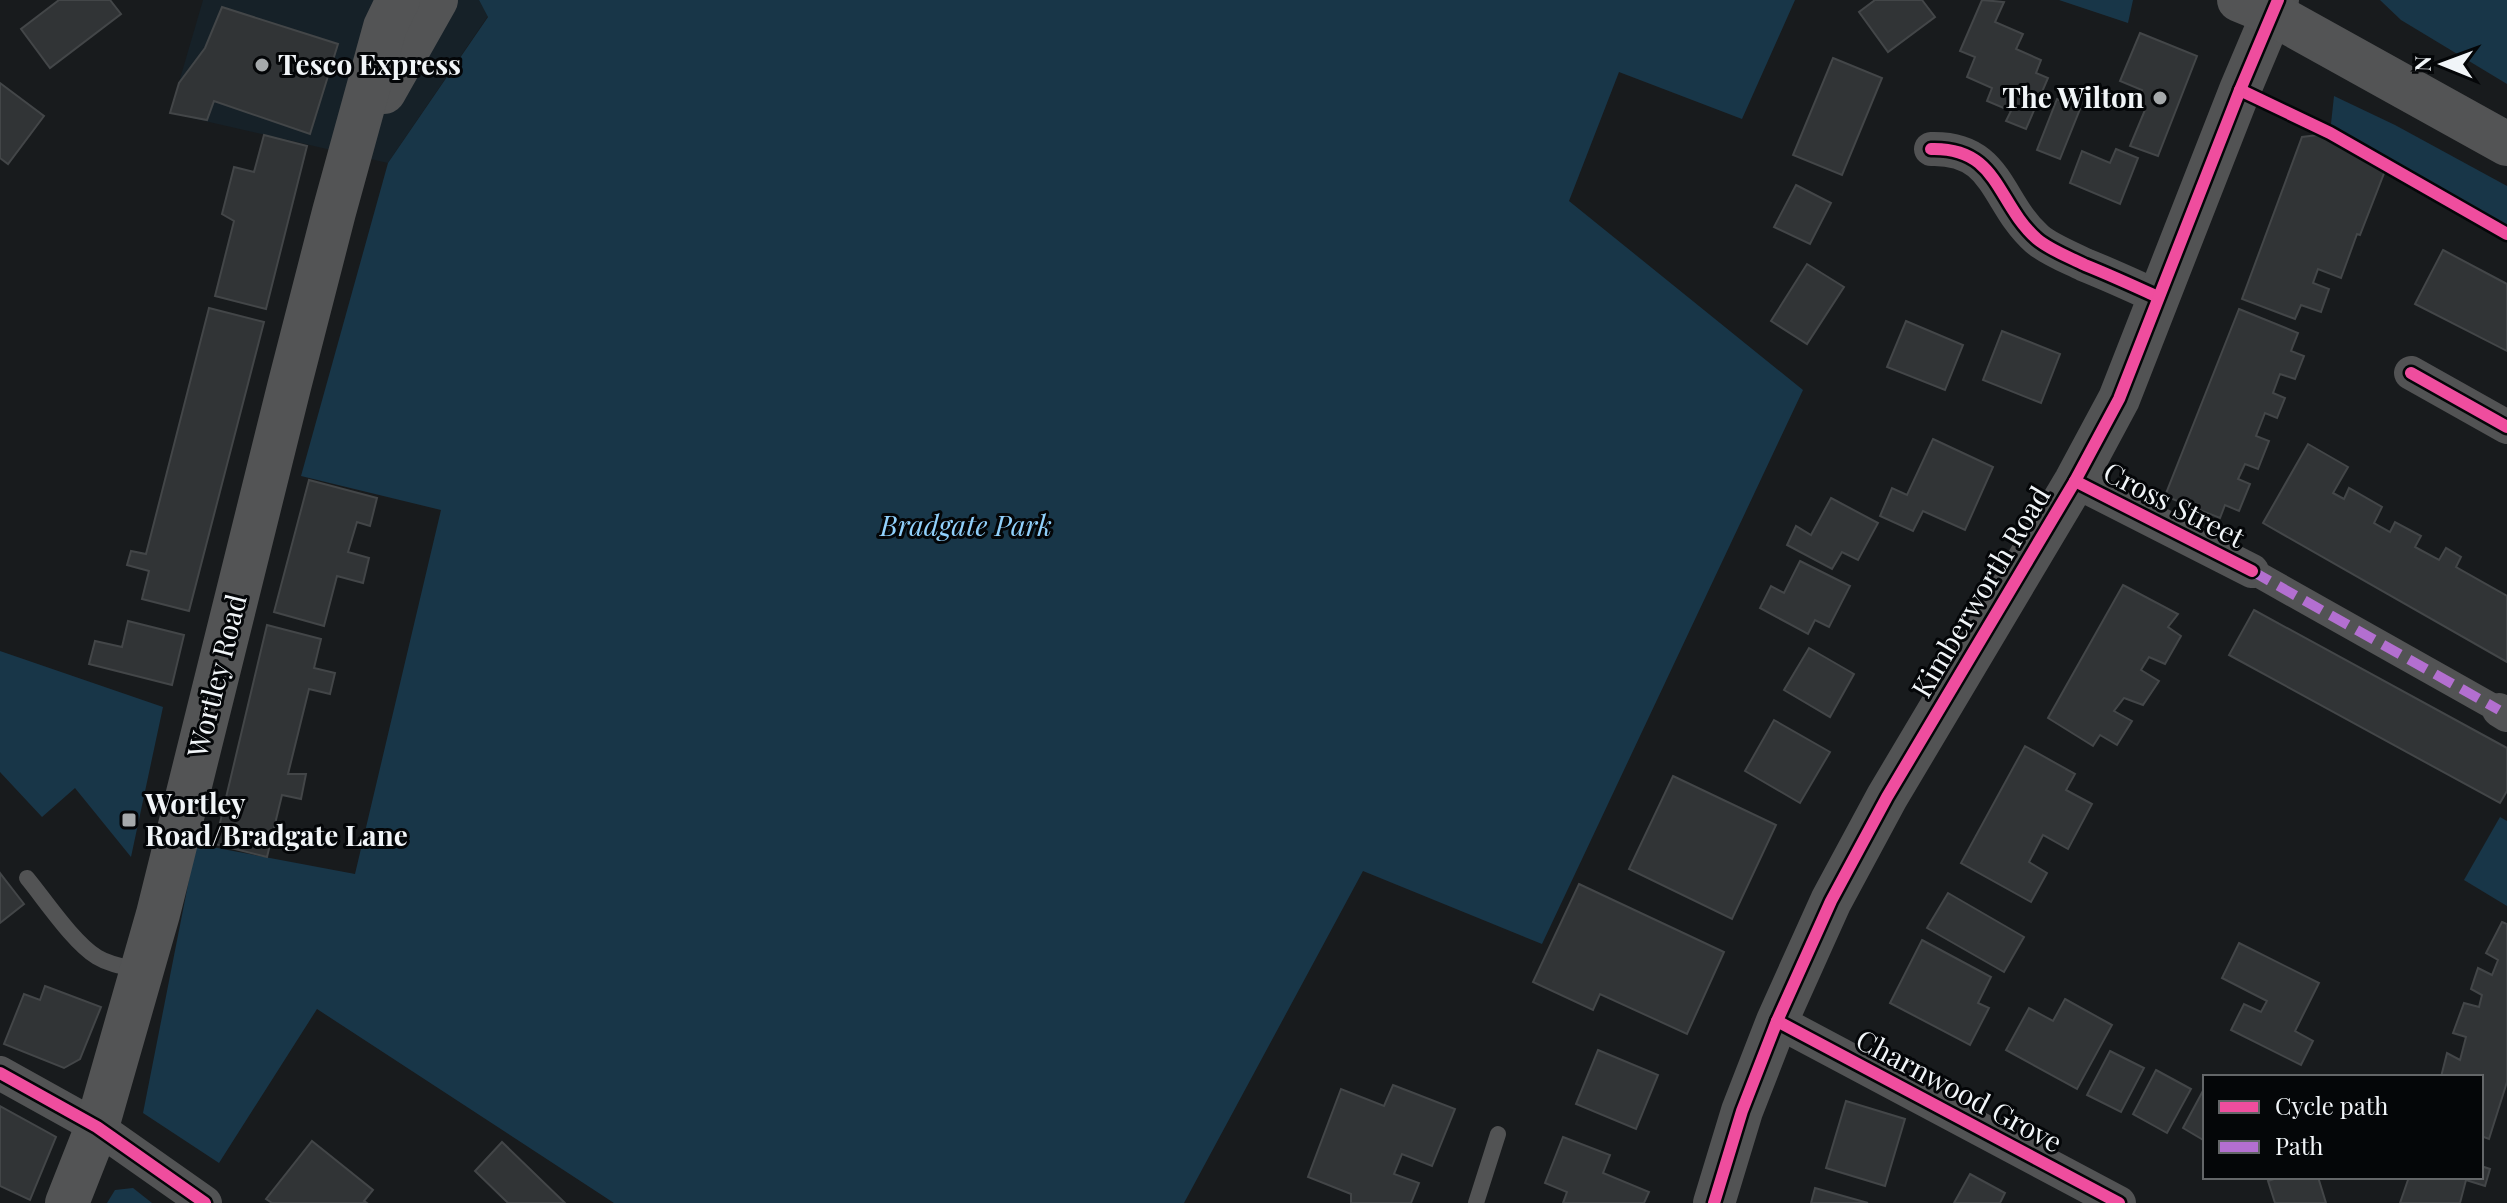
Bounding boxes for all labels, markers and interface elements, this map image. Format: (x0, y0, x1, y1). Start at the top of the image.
north arrow (2403, 24, 2483, 104)
place label: Tesco Express (278, 45, 461, 82)
text: N (2407, 55, 2437, 72)
marker: Tesco Express (253, 56, 271, 74)
place label: The Wilton (2002, 78, 2144, 115)
marker: The Wilton (2151, 89, 2169, 107)
street label: Cross Street (2098, 452, 2253, 556)
street label: Kimberworth Road (1902, 479, 2057, 704)
park label: Bradgate Park (879, 506, 1052, 543)
street label: Wortley Road (177, 590, 254, 762)
place label: Wortley Road/Bradgate Lane (144, 784, 408, 853)
marker: Wortley Road/Bradgate Lane (120, 811, 138, 829)
street label: Charnwood Grove (1850, 1020, 2069, 1160)
legend (2203, 1075, 2483, 1179)
text: Cycle path (2275, 1089, 2388, 1121)
text: Path (2275, 1129, 2323, 1161)

